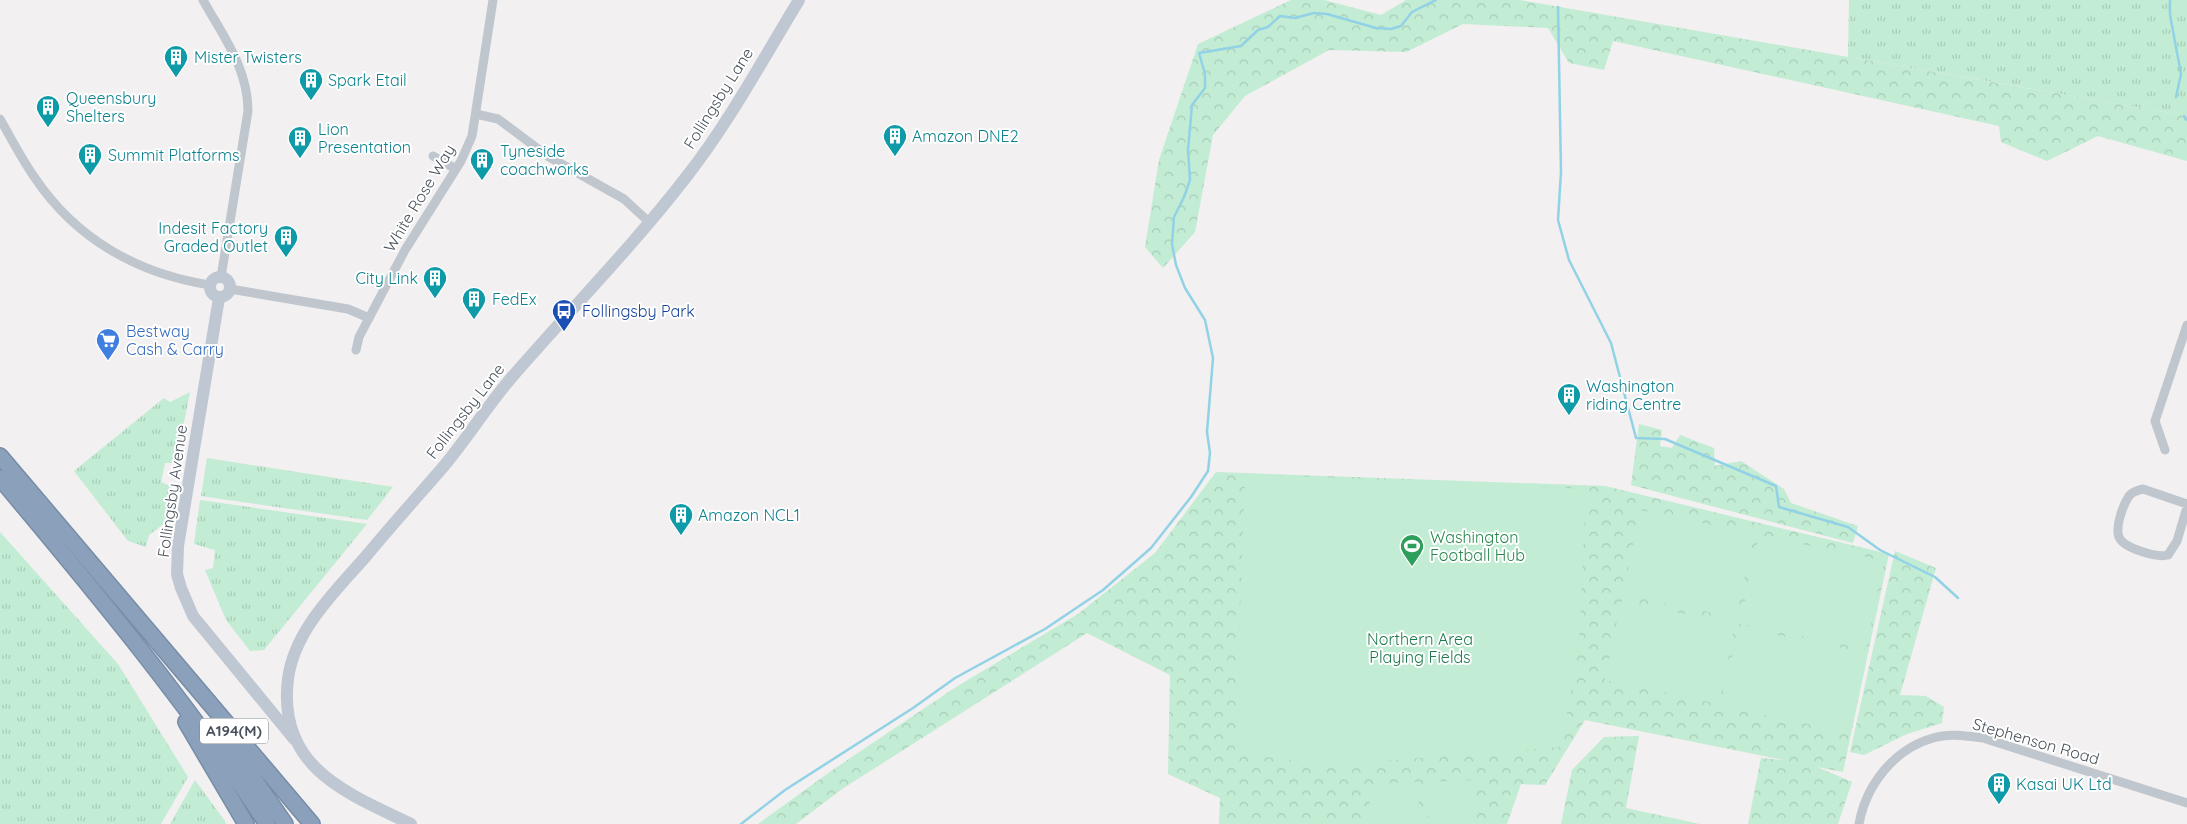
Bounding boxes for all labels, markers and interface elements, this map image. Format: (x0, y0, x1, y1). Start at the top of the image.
building icon: Mister Twisters (163, 44, 189, 78)
street label: Follingsby Lane (679, 44, 757, 152)
place label: Mister Twisters (194, 47, 302, 67)
building icon: Spark Etail (298, 67, 324, 101)
place label: Spark Etail (328, 70, 407, 90)
place label: Queensbury Shelters (66, 88, 156, 126)
building icon: Queensbury Shelters (35, 94, 61, 128)
place label: Lion Presentation (318, 119, 411, 157)
building icon: Amazon DNE2 (882, 123, 908, 157)
building icon: Lion Presentation (287, 125, 313, 159)
place label: Amazon DNE2 (912, 126, 1019, 146)
street label: White Rose Way (379, 141, 459, 255)
place label: Tyneside coachworks (500, 141, 589, 179)
building icon: Summit Platforms (77, 142, 103, 176)
place label: Summit Platforms (108, 145, 240, 165)
building icon: Tyneside coachworks (469, 147, 495, 181)
place label: Indesit Factory Graded Outlet (158, 218, 268, 256)
building icon: Indesit Factory Graded Outlet (273, 224, 299, 258)
building icon: City Link (422, 265, 448, 299)
place label: City Link (356, 268, 418, 288)
building icon: FedEx (461, 286, 487, 320)
place label: FedEx (492, 289, 537, 309)
bus stop icon: Follingsby Park (551, 298, 577, 332)
place label: Follingsby Park (582, 301, 695, 321)
place label: Bestway Cash & Carry (126, 321, 224, 359)
supermarket icon: Bestway Cash & Carry (95, 327, 121, 361)
street label: Follingsby Lane (422, 359, 508, 463)
place label: Washington riding Centre (1586, 376, 1681, 414)
building icon: Washington riding Centre (1556, 382, 1582, 416)
street label: Follingsby Avenue (153, 423, 191, 559)
building icon: Amazon NCL1 (668, 502, 694, 536)
place label: Amazon NCL1 (698, 505, 800, 525)
place label: Washington Football Hub (1430, 527, 1525, 565)
sports icon: Washington Football Hub (1399, 533, 1425, 567)
park label: Northern Area Playing Fields (1367, 629, 1473, 667)
street label: Stephenson Road (1970, 713, 2102, 769)
road number: A194(M) (200, 718, 268, 744)
building icon: Kasai UK Ltd (1986, 771, 2012, 805)
place label: Kasai UK Ltd (2016, 774, 2112, 794)

